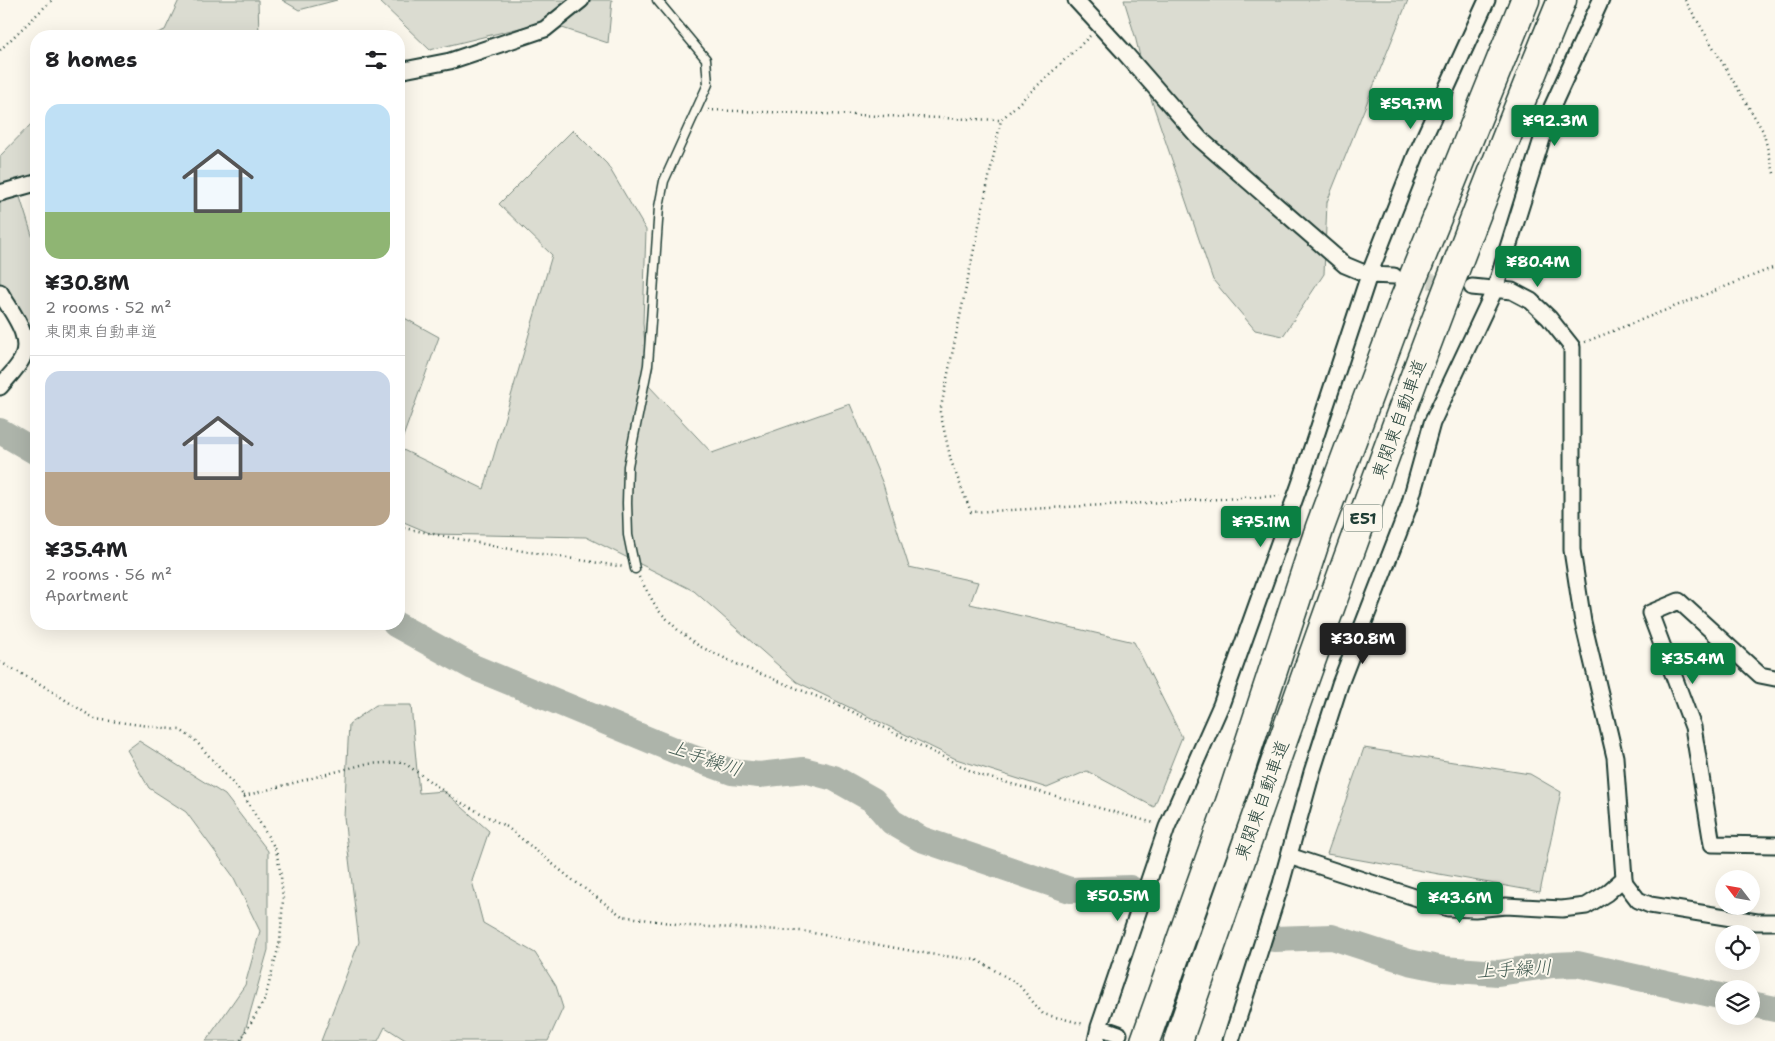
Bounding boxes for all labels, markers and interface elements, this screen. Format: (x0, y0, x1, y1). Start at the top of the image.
text: 8 homes (45, 46, 137, 74)
icon: filters (362, 46, 390, 74)
pin: ¥59.7M (1370, 88, 1452, 130)
text: ¥59.7M (1380, 93, 1442, 114)
pin: ¥92.3M (1514, 104, 1596, 147)
text: ¥92.3M (1522, 110, 1588, 131)
icon: home (173, 136, 263, 226)
pin: ¥80.4M (1497, 246, 1579, 288)
text: ¥80.4M (1506, 251, 1570, 272)
text: ¥30.8M (45, 269, 130, 297)
text: 2 rooms · 52 m² (45, 297, 172, 318)
text: 東関東自動車道 (45, 321, 157, 342)
street label: 東関東自動車道 (1366, 356, 1432, 482)
icon: home (173, 403, 263, 493)
road number: E51 (1344, 504, 1382, 532)
pin: ¥75.1M (1220, 506, 1302, 548)
text: ¥75.1M (1232, 511, 1290, 532)
text: ¥35.4M (45, 536, 128, 564)
text: 2 rooms · 56 m² (45, 564, 172, 585)
text: Apartment (45, 585, 128, 606)
pin: ¥30.8M (1322, 622, 1404, 665)
text: ¥30.8M (1331, 628, 1395, 649)
pin: ¥35.4M (1652, 642, 1734, 685)
text: ¥35.4M (1662, 648, 1724, 669)
water label: 上手繰川 (665, 734, 745, 782)
street label: 東関東自動車道 (1229, 737, 1295, 863)
north arrow (1715, 870, 1760, 915)
map controls (1715, 870, 1760, 1025)
pin: ¥50.5M (1077, 880, 1159, 922)
pin: ¥43.6M (1419, 882, 1501, 924)
text: ¥50.5M (1087, 885, 1149, 906)
text: ¥43.6M (1428, 887, 1492, 908)
button: locate (1715, 925, 1760, 970)
water label: 上手繰川 (1475, 955, 1553, 983)
button: layers (1715, 980, 1760, 1025)

